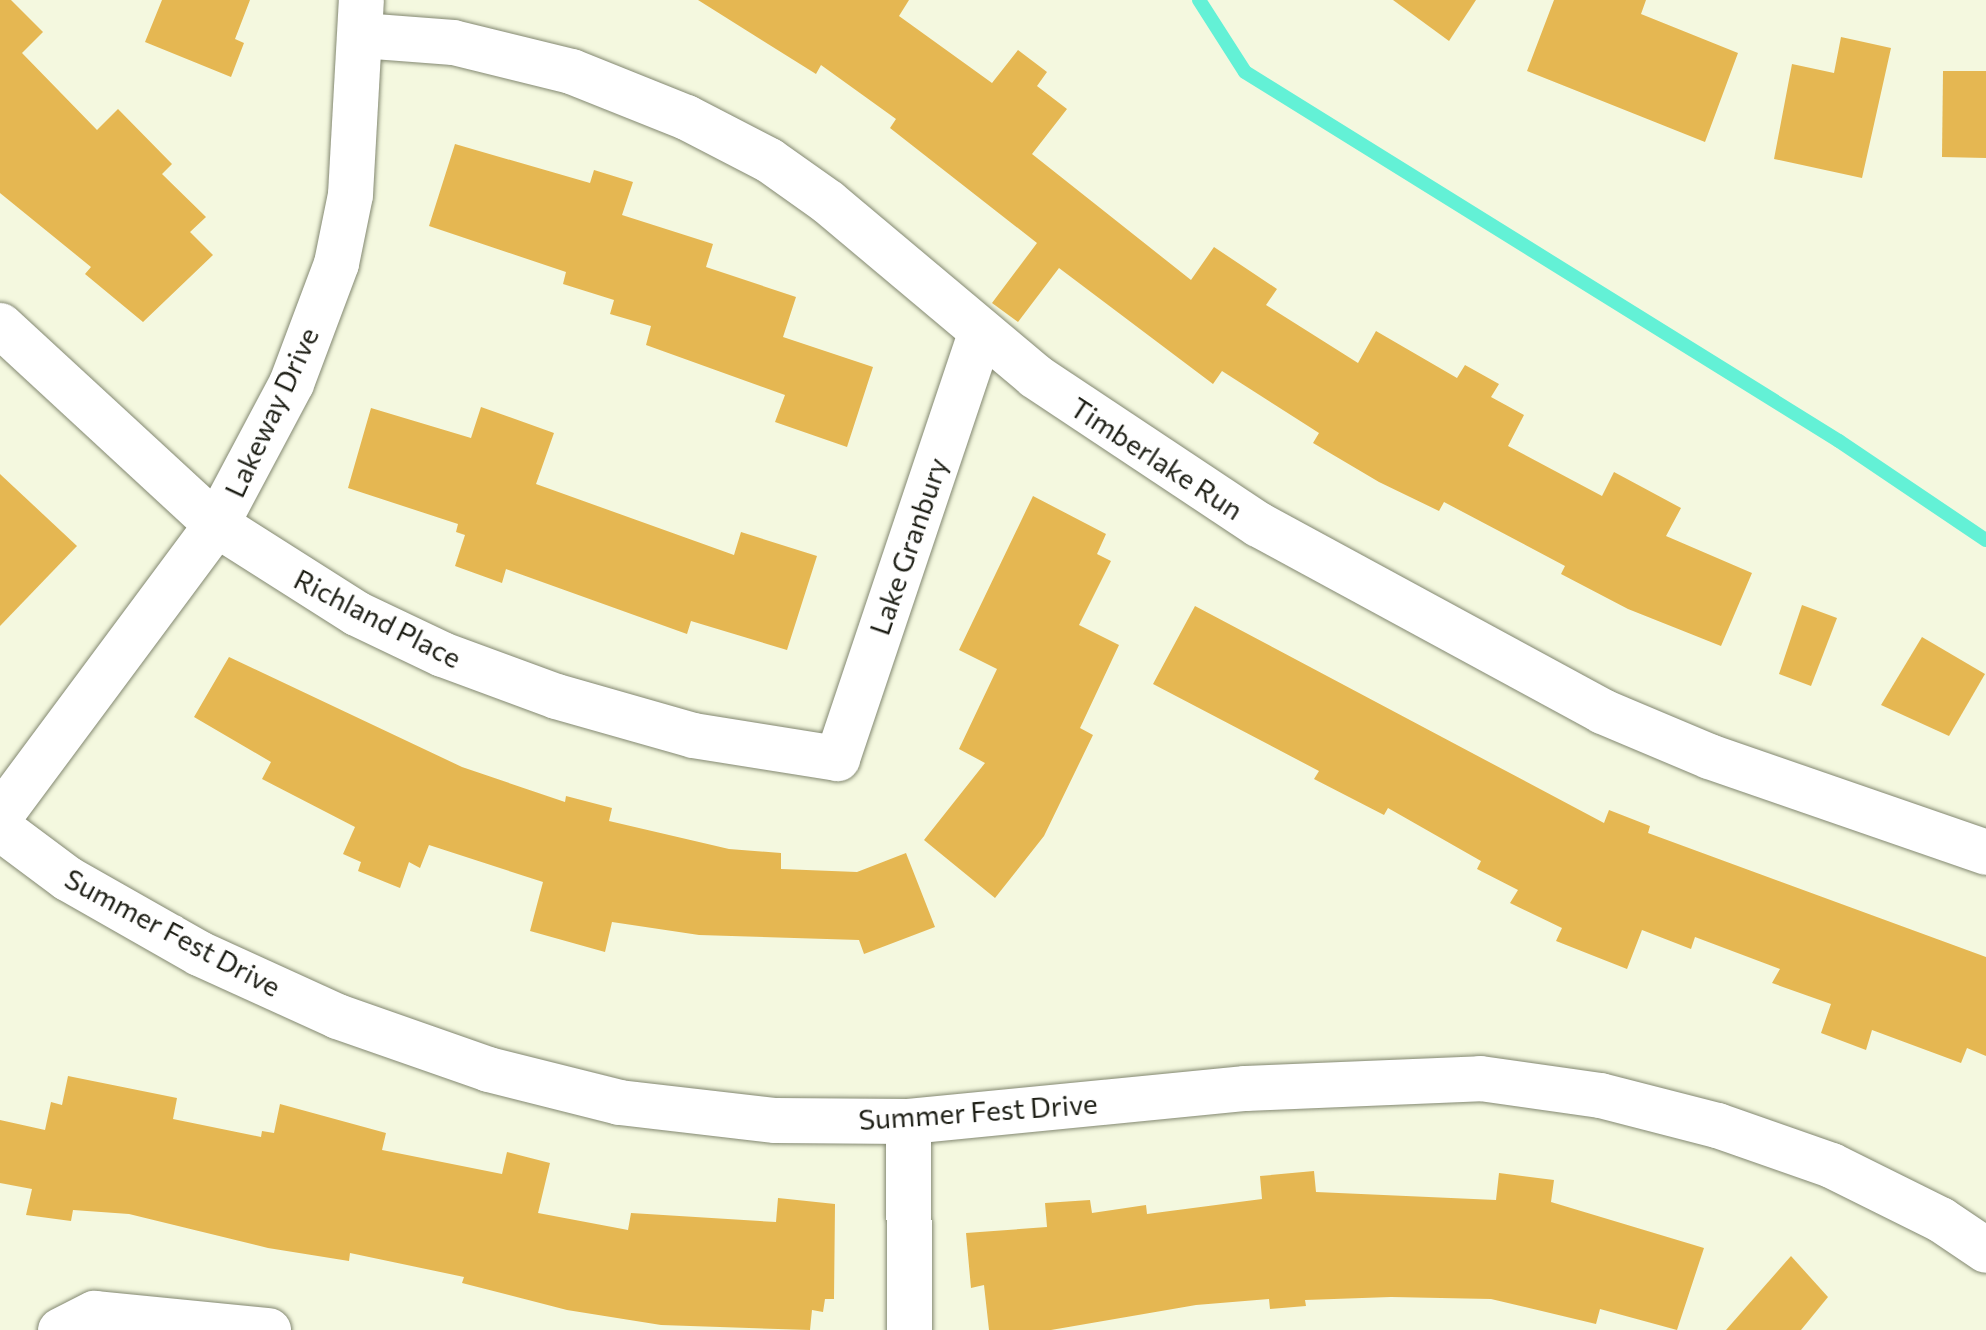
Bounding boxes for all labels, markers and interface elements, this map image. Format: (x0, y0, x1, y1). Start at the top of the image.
street label: Lakeway Drive (217, 322, 325, 502)
street label: Timberlake Run (1064, 390, 1250, 526)
street label: Lake Granbury (862, 453, 954, 639)
street label: Richland Place (289, 561, 467, 675)
street label: Summer Fest Drive (59, 861, 287, 1003)
street label: Summer Fest Drive (857, 1086, 1099, 1136)

